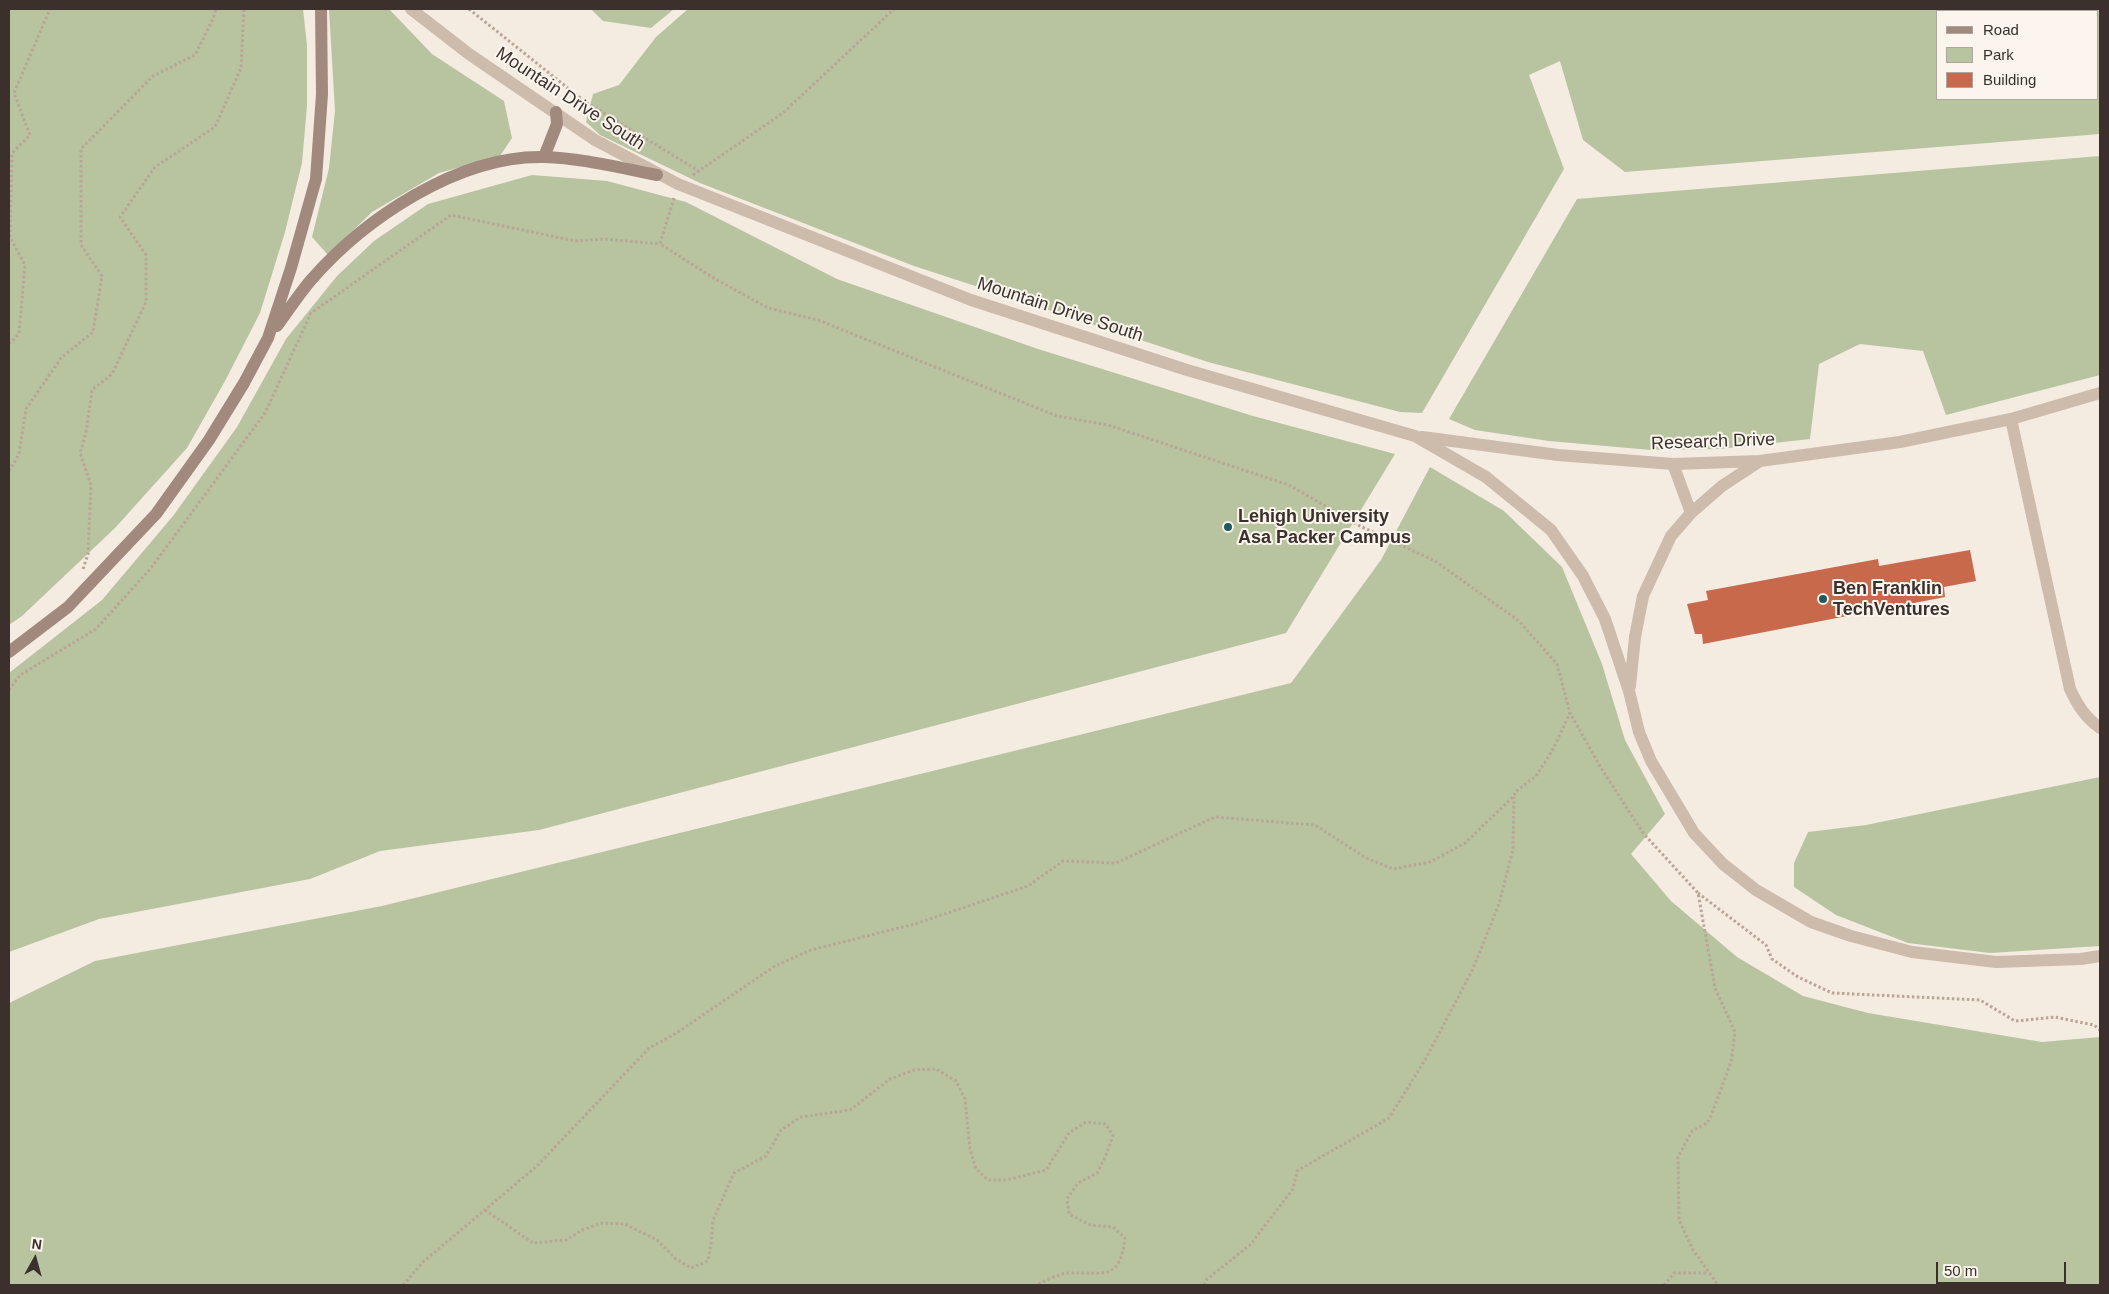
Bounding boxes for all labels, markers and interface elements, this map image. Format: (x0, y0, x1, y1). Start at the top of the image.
legend (1936, 10, 2099, 100)
text: Road (1983, 21, 2019, 38)
street label: Mountain Drive South (492, 43, 648, 155)
text: Park (1983, 46, 2014, 63)
text: Building (1983, 71, 2036, 88)
street label: Mountain Drive South (974, 273, 1146, 347)
street label: Research Drive (1651, 429, 1775, 455)
place label: Lehigh University Asa Packer Campus (1238, 506, 1411, 548)
marker: Lehigh University Asa Packer Campus (1222, 521, 1234, 533)
place label: Ben Franklin TechVentures (1833, 578, 1950, 620)
marker: Ben Franklin TechVentures (1817, 593, 1829, 605)
north arrow (10, 1234, 60, 1284)
text: N (31, 1236, 43, 1253)
scale bar (1939, 1252, 2069, 1284)
text: 50 m (1944, 1262, 1977, 1279)

